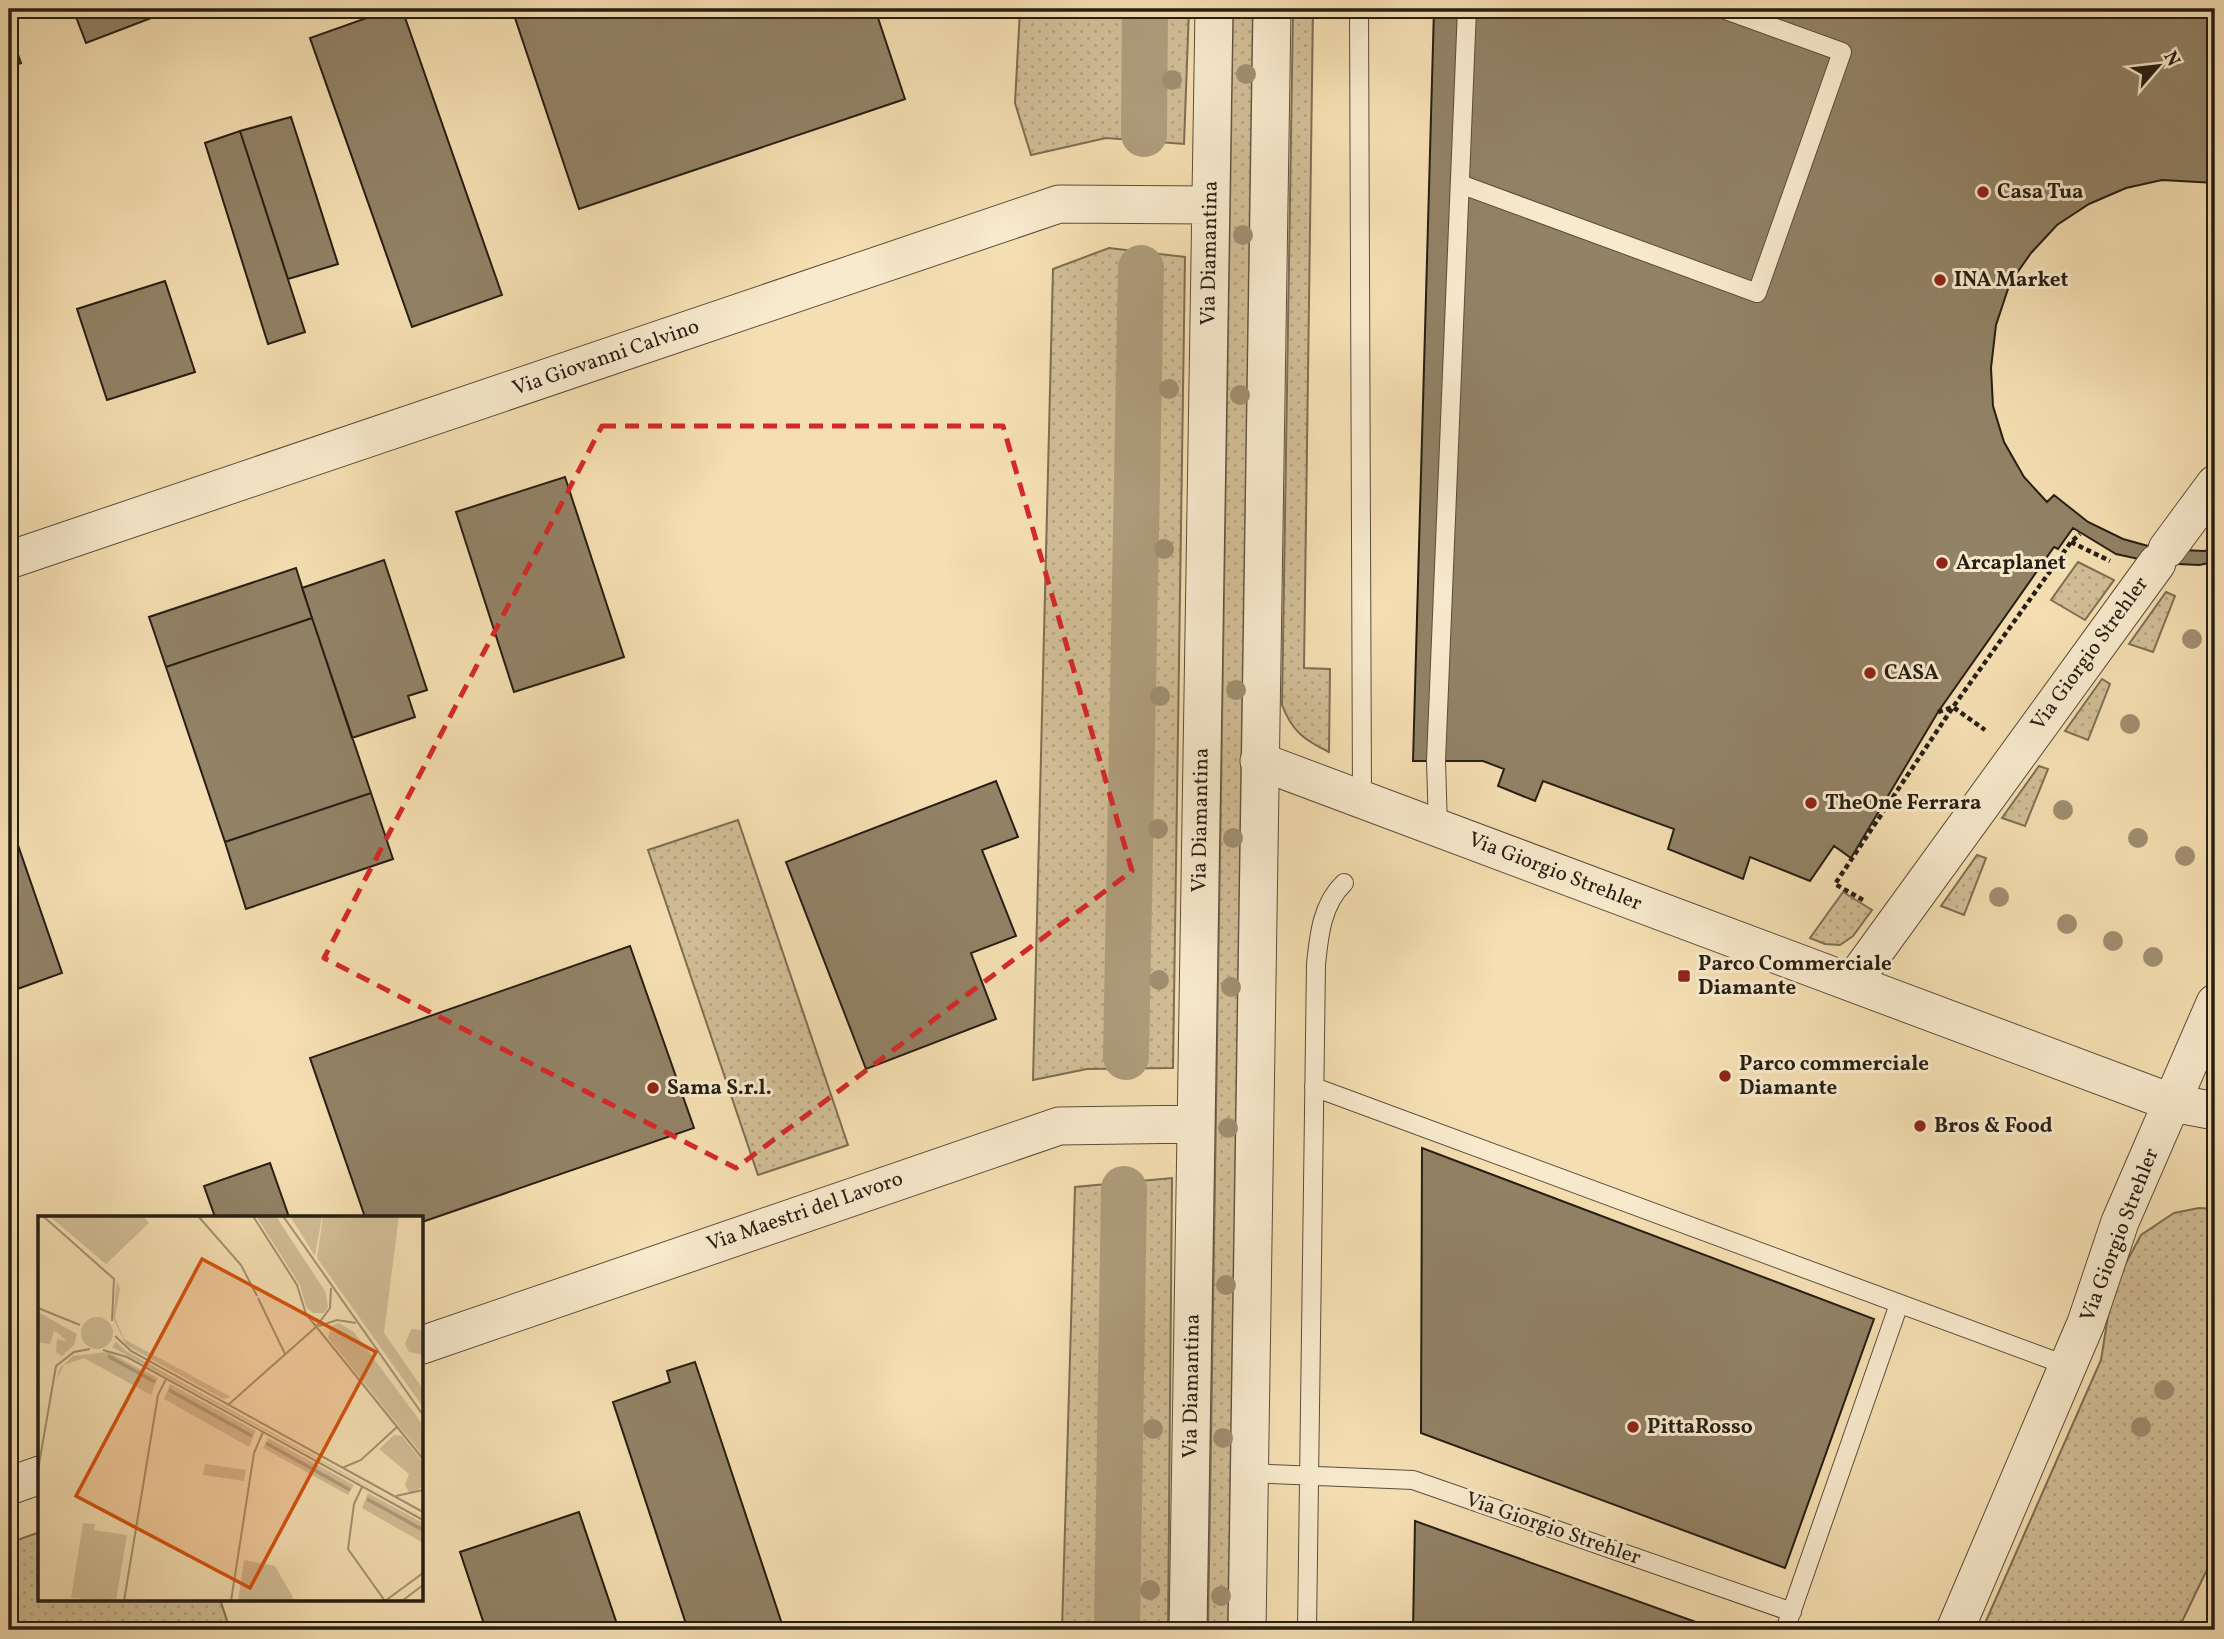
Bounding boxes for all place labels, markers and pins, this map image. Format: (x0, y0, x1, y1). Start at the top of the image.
place label: Casa Tua (1997, 178, 2083, 207)
marker: Casa Tua (1975, 184, 1991, 200)
place label: INA Market (1954, 266, 2069, 295)
marker: INA Market (1932, 272, 1948, 288)
place label: Arcaplanet (1956, 549, 2066, 578)
marker: Arcaplanet (1934, 555, 1950, 571)
place label: CASA (1884, 659, 1939, 688)
marker: CASA (1862, 665, 1878, 681)
place label: TheOne Ferrara (1825, 789, 1981, 818)
marker: TheOne Ferrara (1803, 795, 1819, 811)
place label: Parco Commerciale Diamante (1698, 950, 1892, 1003)
marker: Parco Commerciale Diamante (1676, 968, 1692, 984)
place label: Parco commerciale Diamante (1739, 1050, 1929, 1103)
marker: Parco commerciale Diamante (1717, 1068, 1733, 1084)
place label: Sama S.r.l. (667, 1074, 772, 1103)
marker: Sama S.r.l. (645, 1080, 661, 1096)
place label: Bros & Food (1934, 1112, 2053, 1141)
marker: Bros & Food (1912, 1118, 1928, 1134)
place label: PittaRosso (1647, 1413, 1753, 1442)
marker: PittaRosso (1625, 1419, 1641, 1435)

